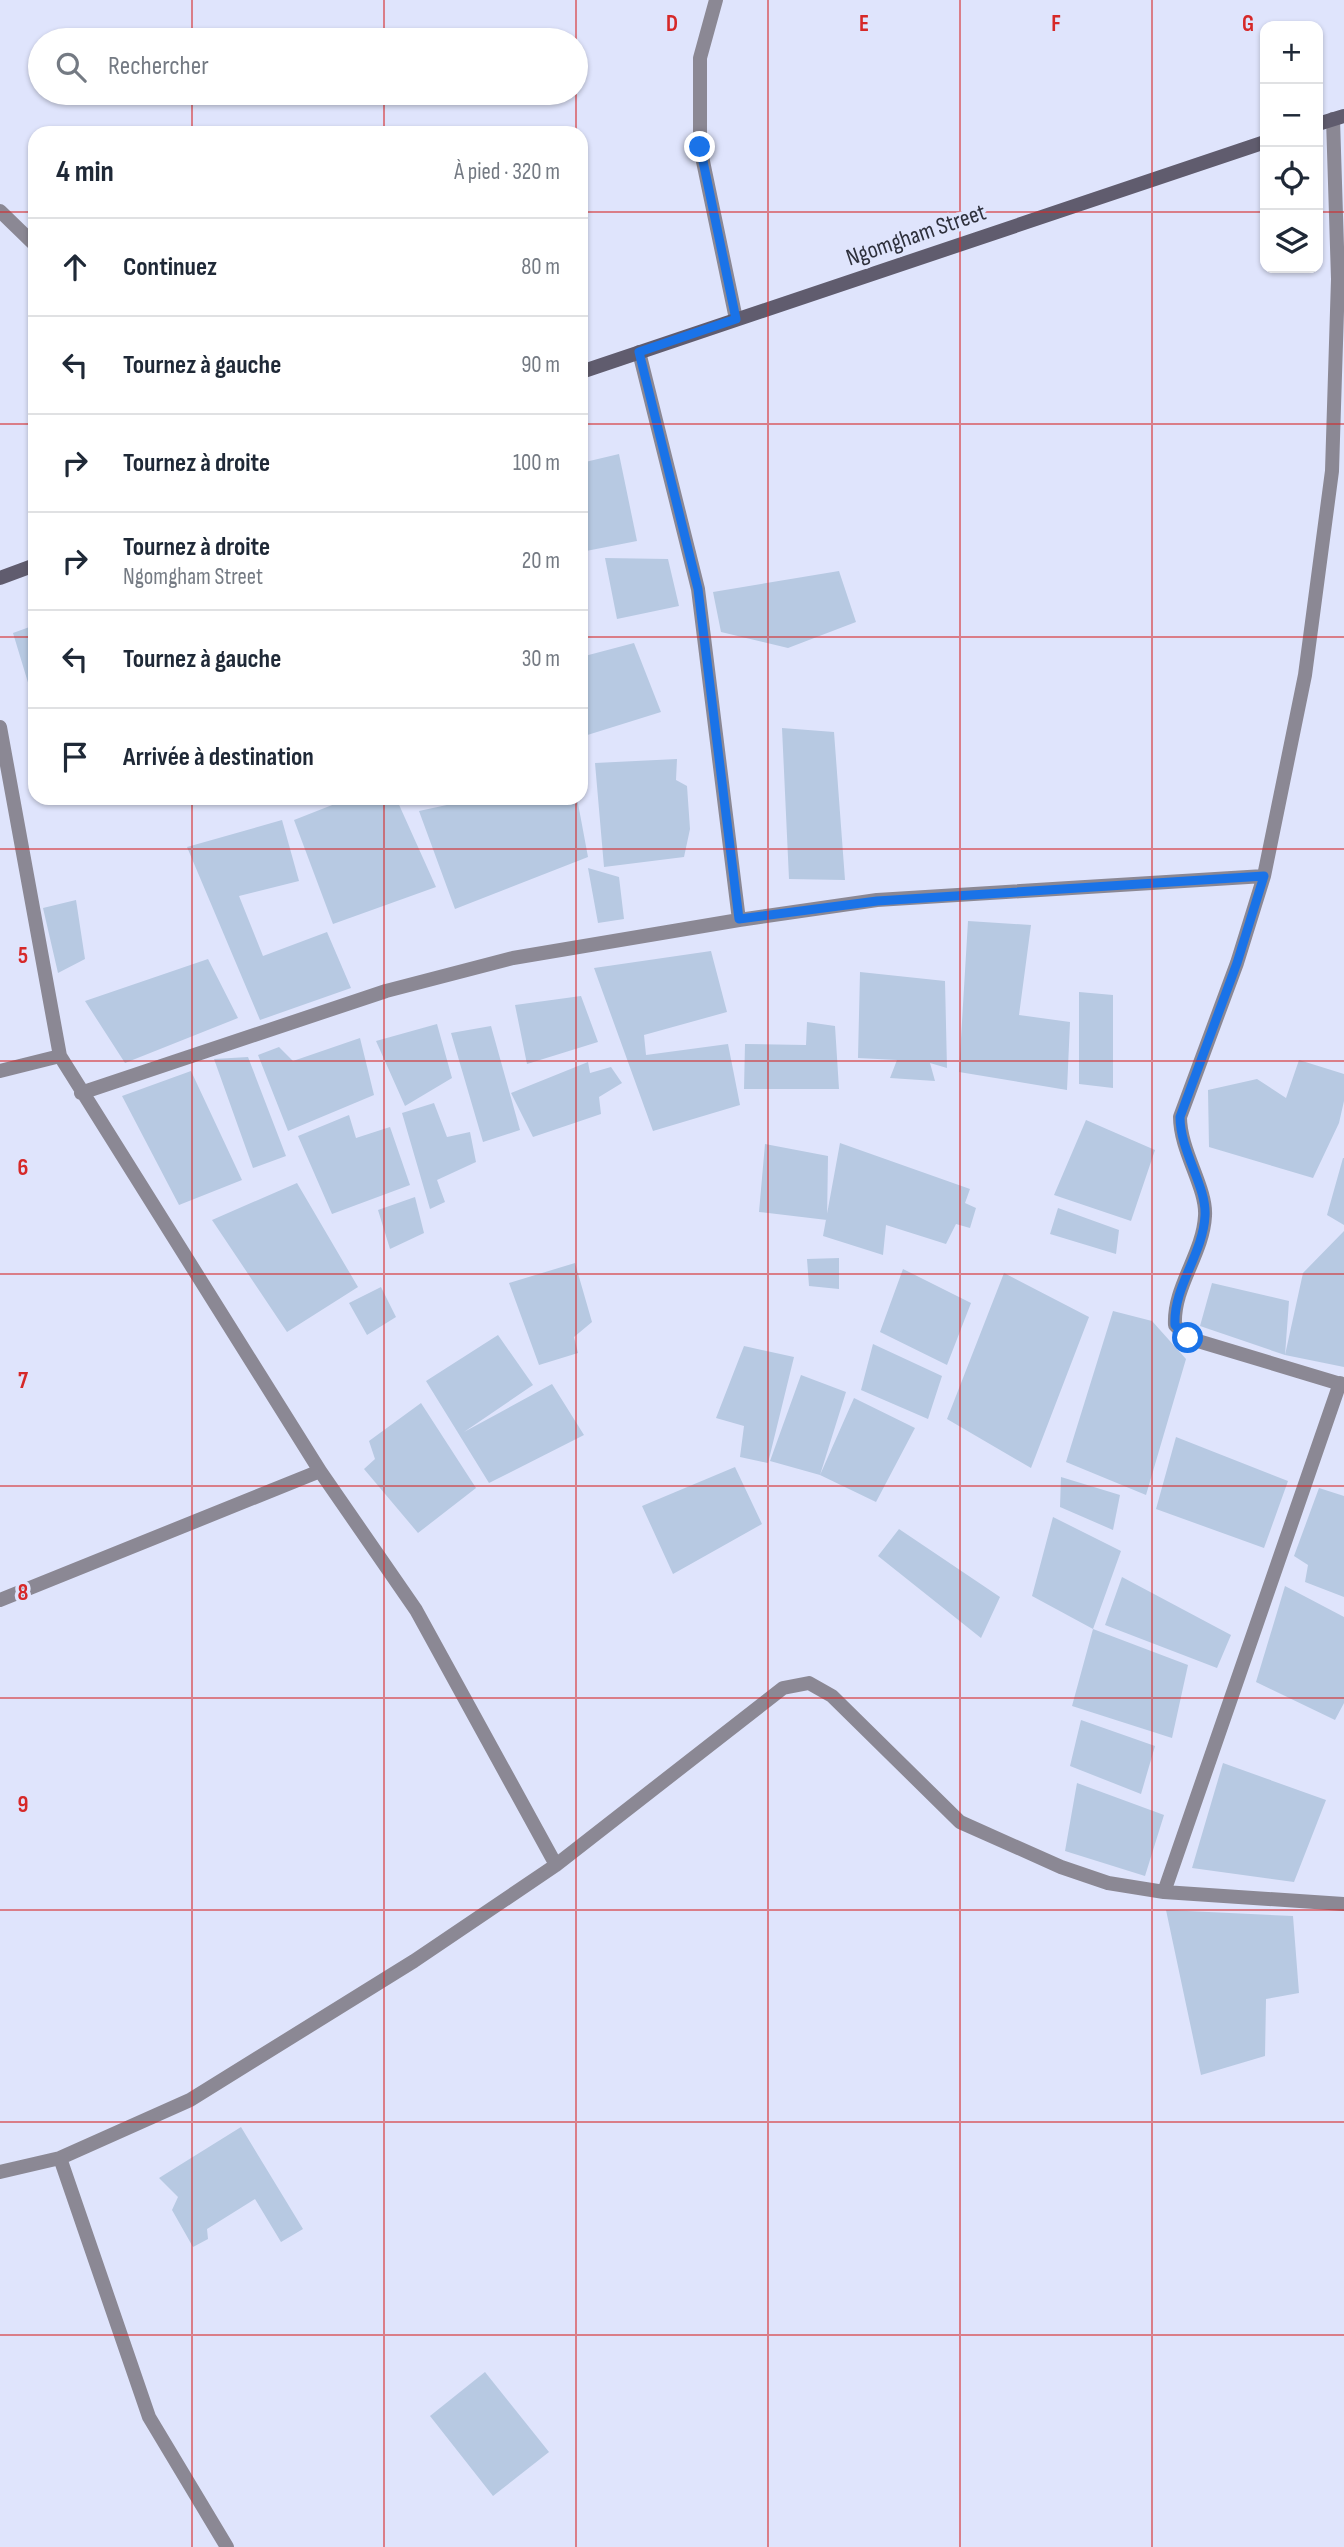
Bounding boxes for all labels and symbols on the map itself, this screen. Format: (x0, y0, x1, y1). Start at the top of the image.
text: D (666, 10, 678, 38)
text: E (859, 10, 869, 38)
text: F (1051, 10, 1061, 38)
text: G (1242, 10, 1254, 38)
route end (684, 131, 715, 162)
street label: Ngomgham Street (842, 198, 990, 272)
text: 5 (18, 942, 28, 970)
text: 6 (18, 1154, 28, 1182)
route start (1172, 1322, 1203, 1353)
text: 7 (18, 1367, 28, 1395)
text: 8 (18, 1579, 29, 1607)
text: 9 (18, 1791, 28, 1819)

